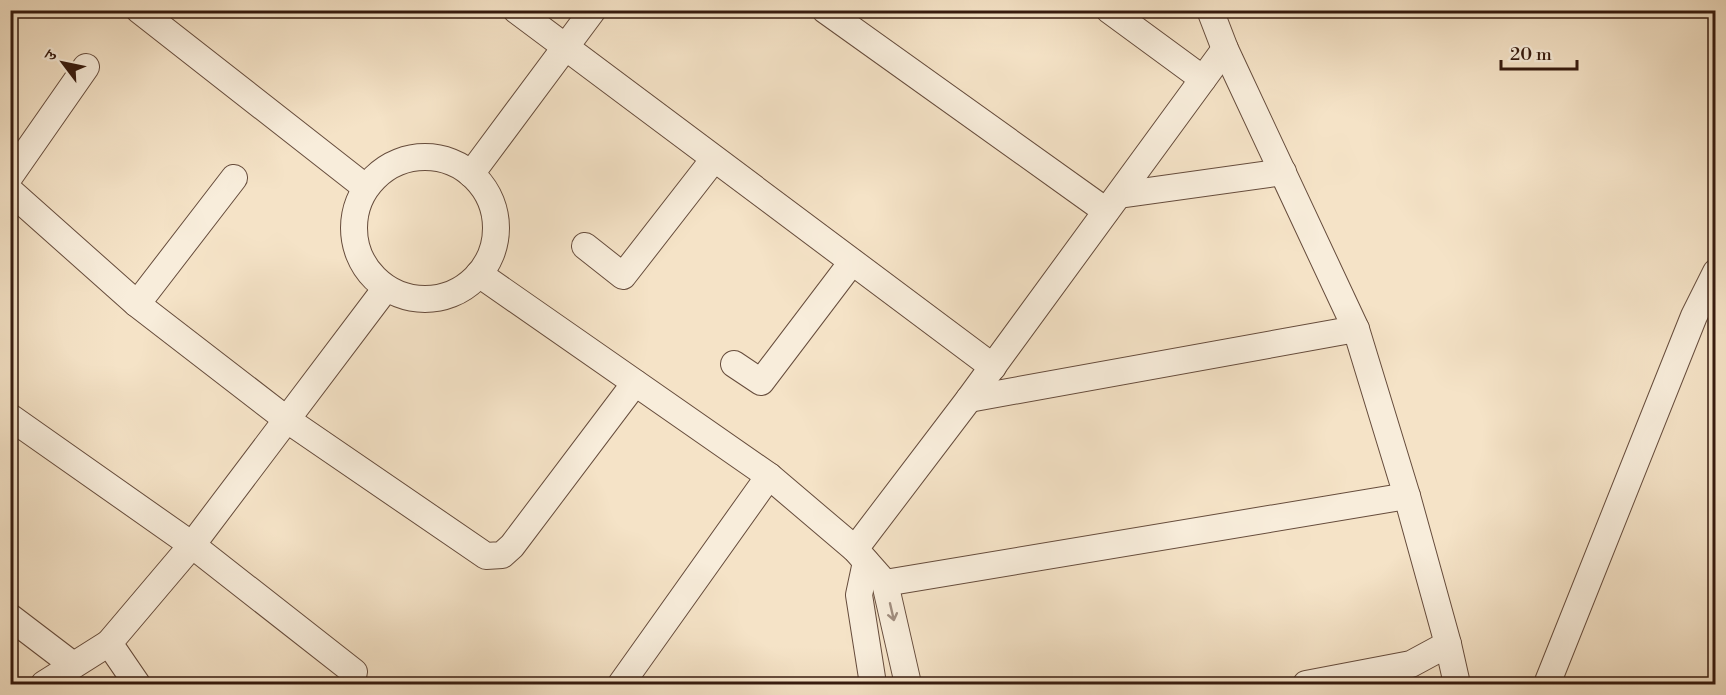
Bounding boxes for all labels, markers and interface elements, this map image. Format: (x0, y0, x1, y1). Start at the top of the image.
north arrow (33, 33, 93, 93)
scale bar (1501, 33, 1578, 71)
text: 20 m (1510, 43, 1552, 66)
text: उ (40, 45, 63, 65)
one-way arrow (887, 602, 899, 621)

